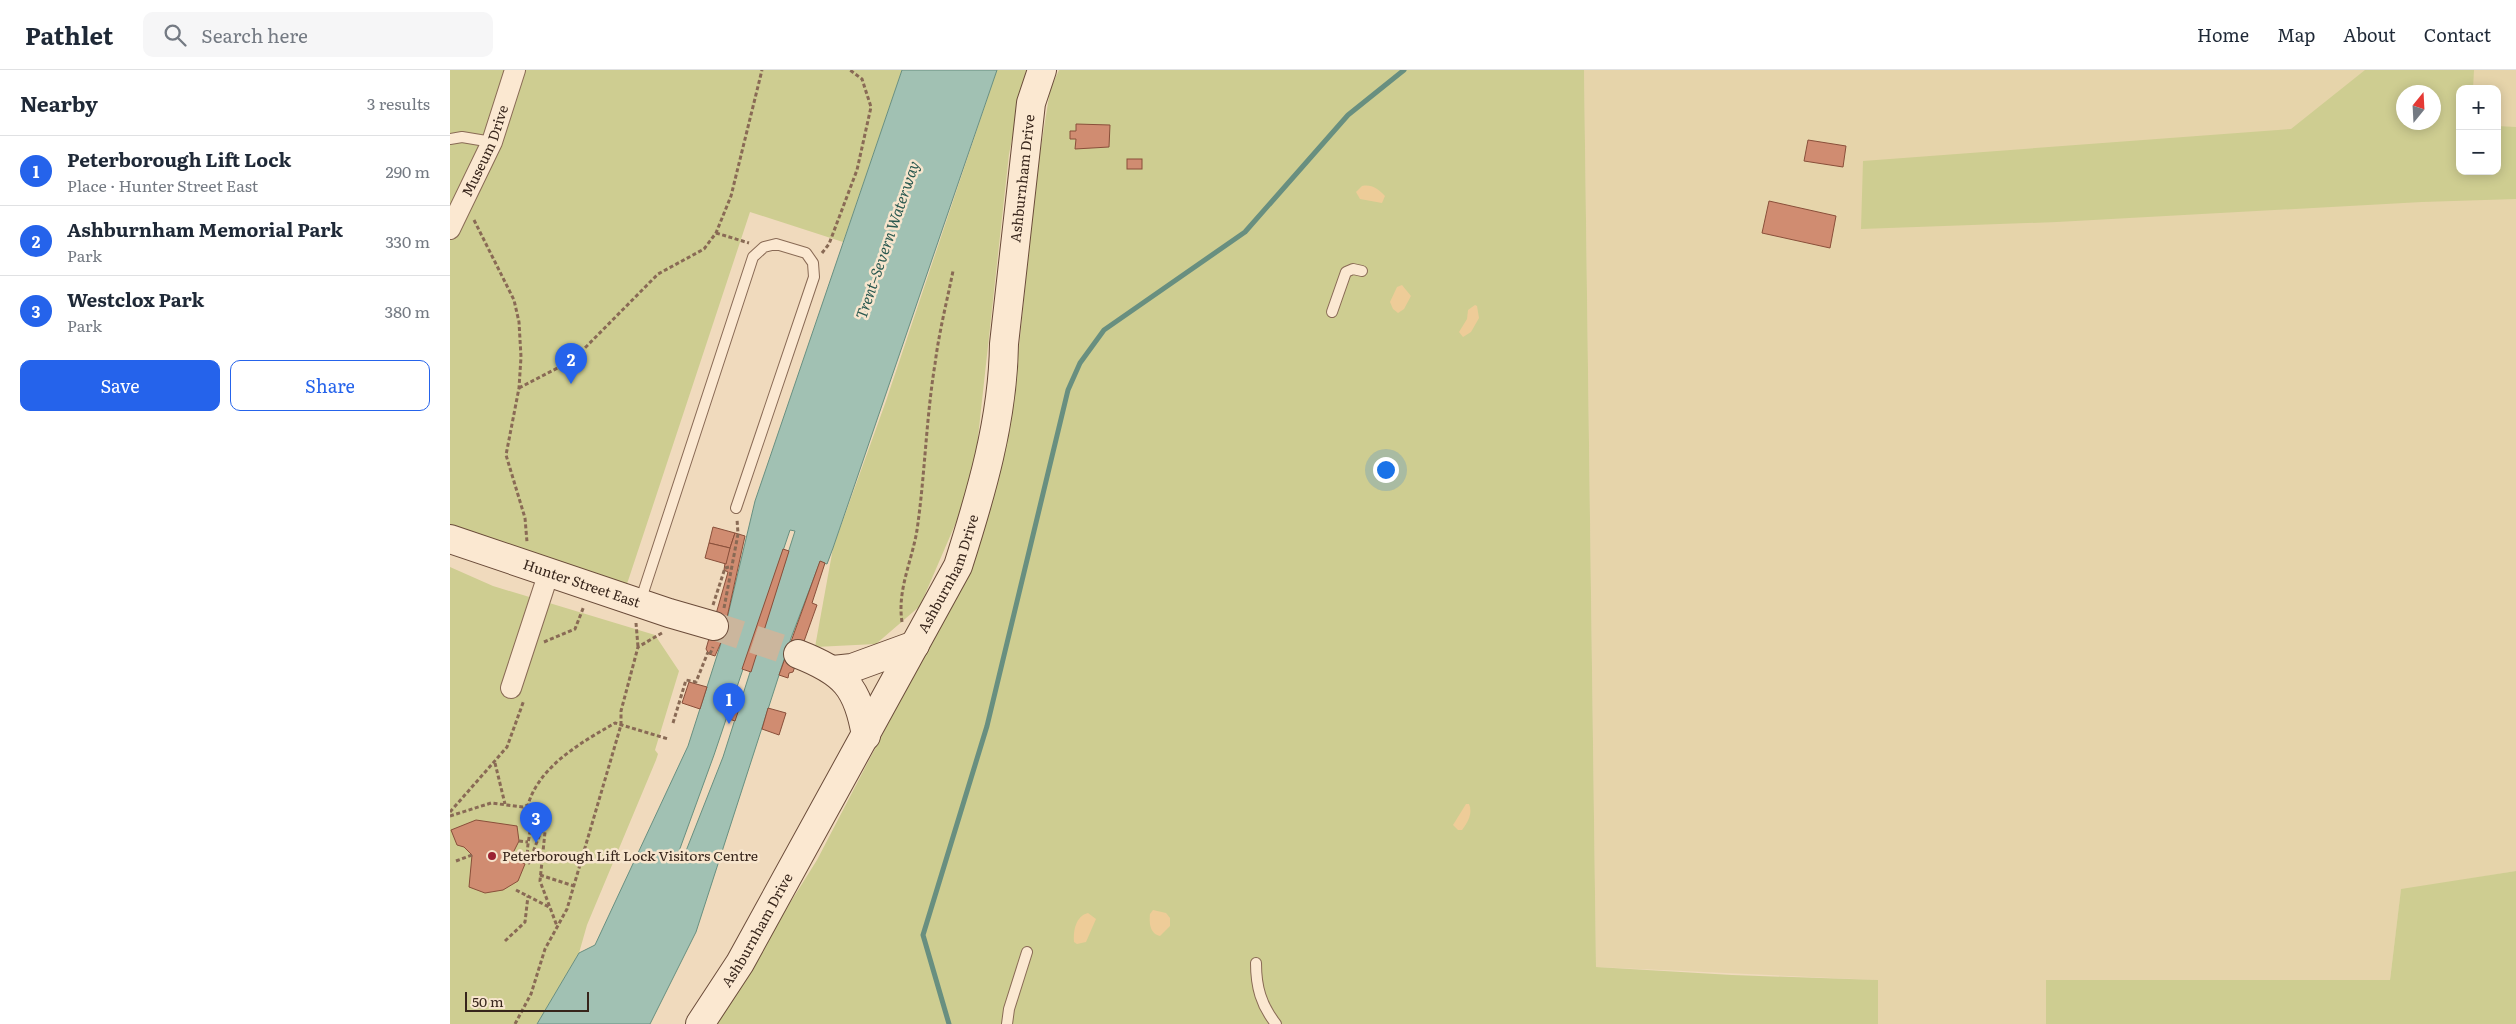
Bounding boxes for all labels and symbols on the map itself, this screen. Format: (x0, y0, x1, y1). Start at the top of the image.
north arrow (2396, 85, 2441, 130)
street label: Museum Drive (456, 102, 512, 200)
street label: Ashburnham Drive (1004, 113, 1039, 243)
water label: Trent–Severn Waterway (849, 157, 924, 322)
pin: 2 (555, 343, 587, 384)
your location (1373, 457, 1399, 483)
street label: Ashburnham Drive (912, 512, 982, 636)
street label: Hunter Street East (521, 553, 644, 612)
pin: 1 (713, 683, 745, 724)
pin: 3 (520, 802, 552, 843)
place label: Peterborough Lift Lock Visitors Centre (502, 845, 758, 865)
marker: Peterborough Lift Lock Visitors Centre (486, 850, 498, 862)
street label: Ashburnham Drive (716, 869, 797, 991)
scale bar (465, 989, 589, 1012)

